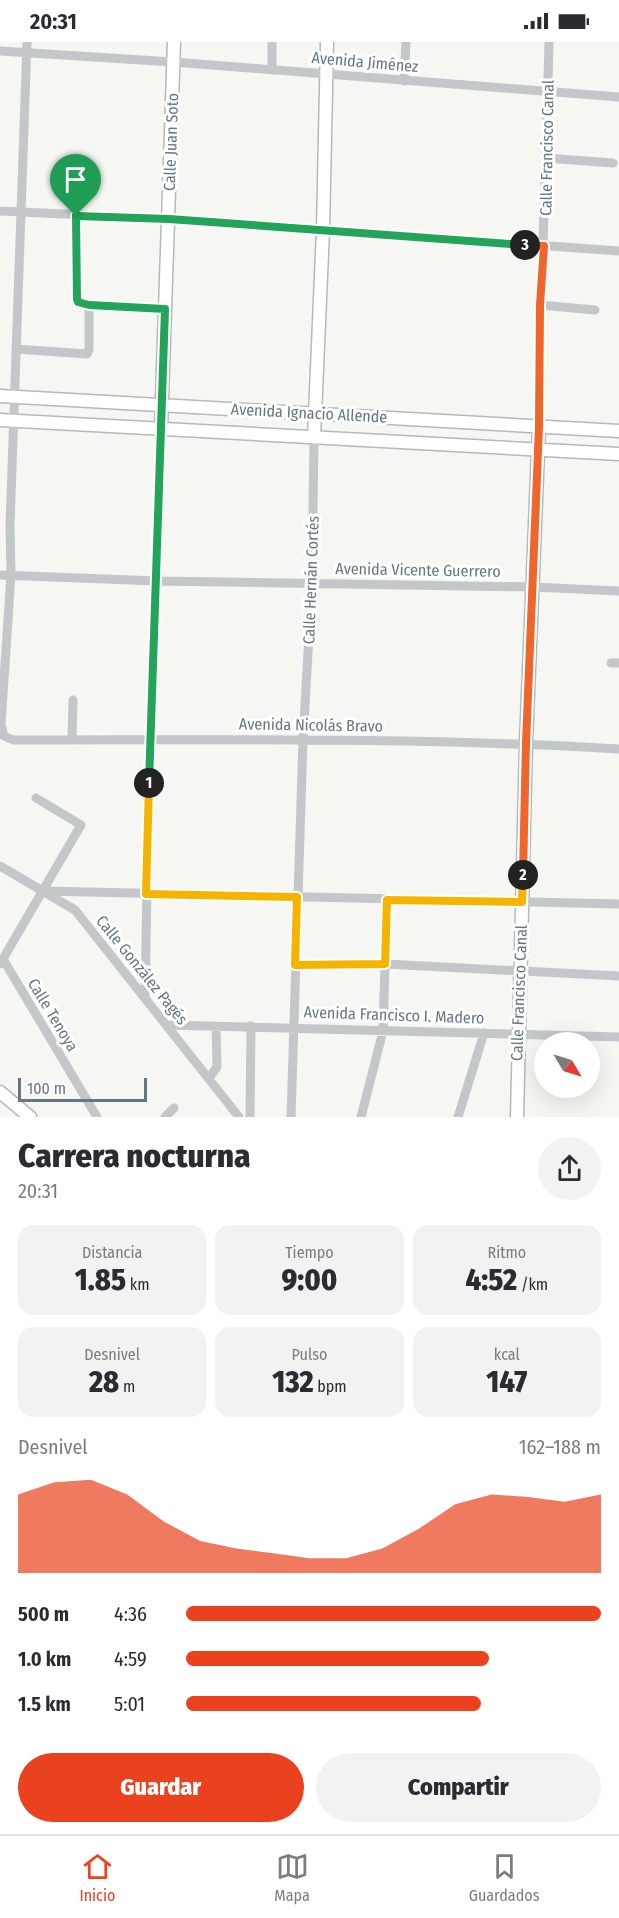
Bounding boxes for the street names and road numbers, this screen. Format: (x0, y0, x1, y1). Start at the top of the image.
street label: Avenida Jiménez (311, 48, 419, 76)
street label: Calle Francisco Canal (536, 80, 558, 216)
street label: Calle Juan Soto (160, 93, 182, 191)
street label: Avenida Ignacio Allende (230, 399, 388, 427)
street label: Calle Hernán Cortés (299, 515, 323, 645)
street label: Avenida Vicente Guerrero (335, 559, 501, 581)
street label: Avenida Nicolás Bravo (239, 714, 383, 736)
street label: Calle González Pagés (92, 912, 192, 1028)
street label: Calle Francisco Canal (507, 925, 531, 1061)
street label: Calle Tenoya (24, 975, 82, 1055)
street label: Avenida Francisco I. Madero (303, 1002, 485, 1028)

